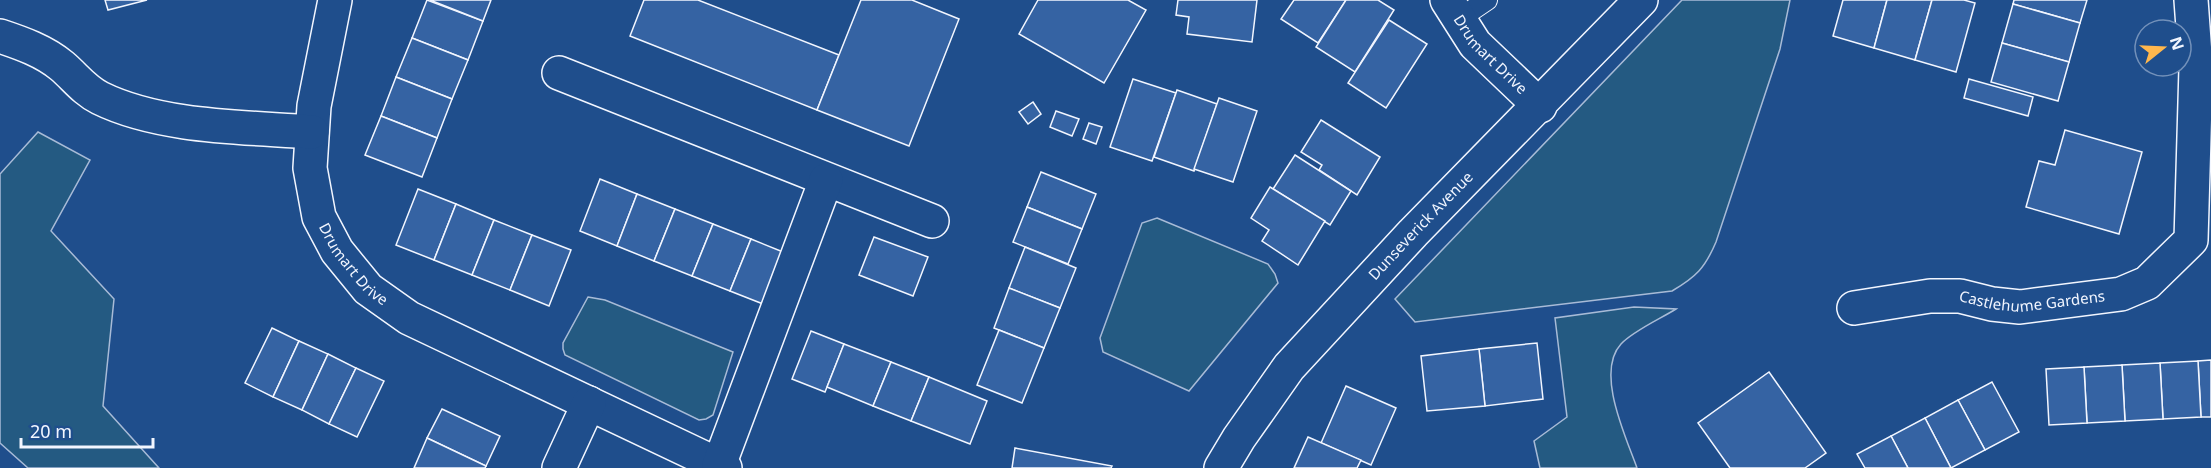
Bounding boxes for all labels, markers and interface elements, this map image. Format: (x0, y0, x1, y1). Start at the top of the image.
street label: Drumart Drive (1450, 10, 1532, 98)
north arrow (2133, 18, 2193, 78)
text: N (2165, 34, 2190, 53)
street label: Dunseverick Avenue (1364, 167, 1477, 284)
street label: Drumart Drive (315, 219, 393, 309)
street label: Castlehume Gardens (1957, 285, 2106, 316)
scale bar (21, 411, 153, 449)
text: 20 m (30, 419, 72, 443)

